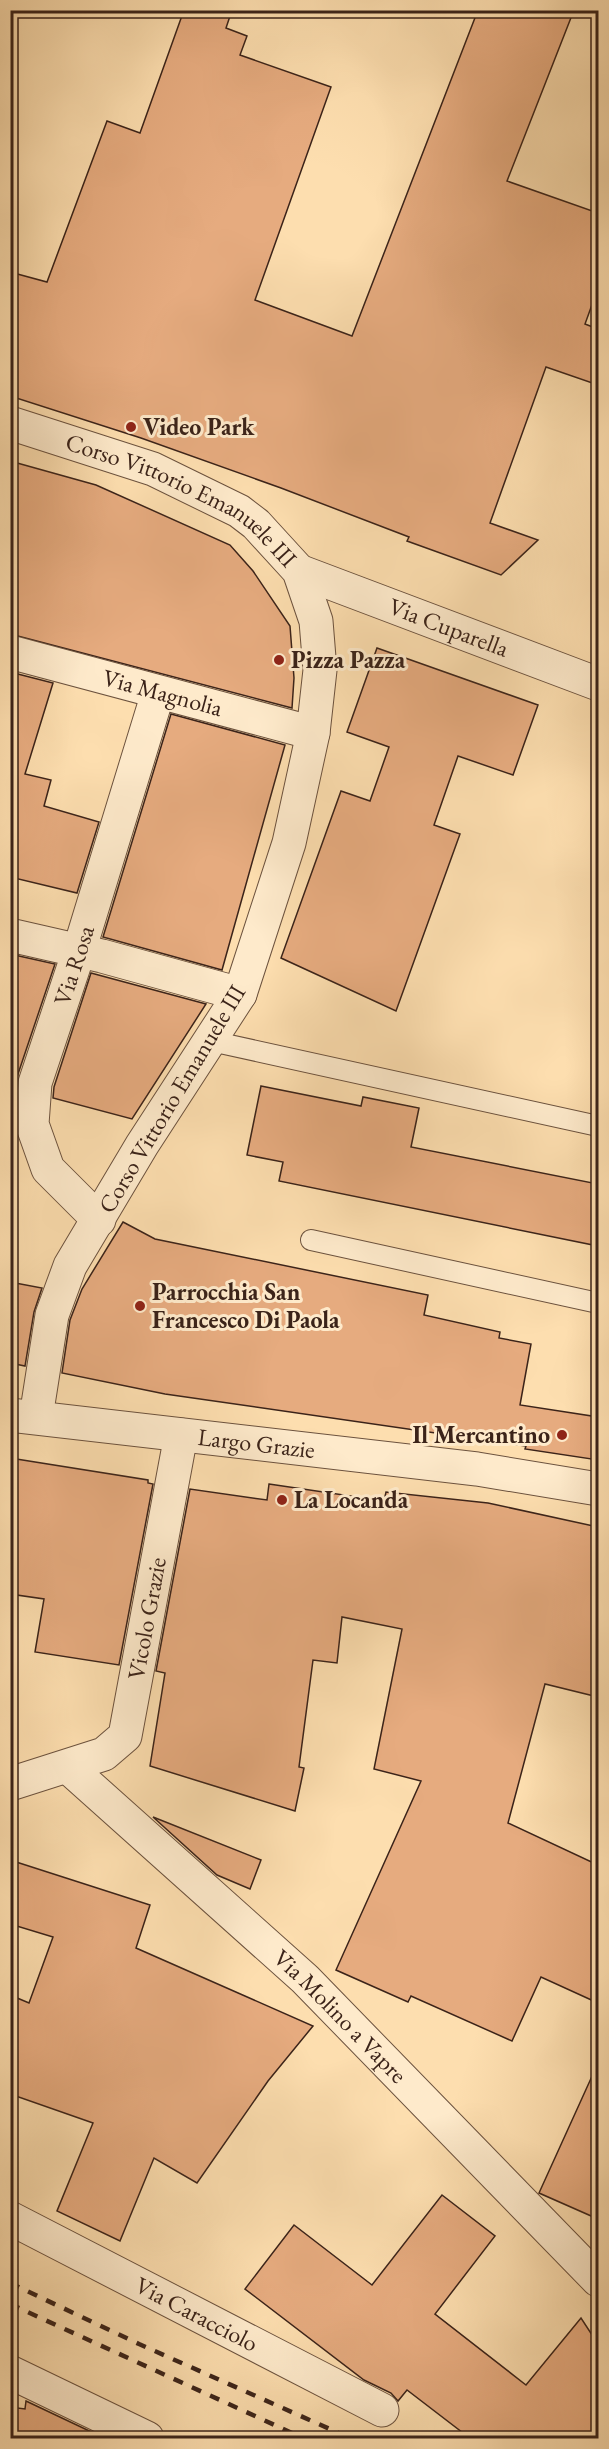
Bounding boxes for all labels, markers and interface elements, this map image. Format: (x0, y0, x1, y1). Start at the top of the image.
place label: Video Park (143, 411, 255, 442)
marker: Video Park (124, 420, 138, 434)
street label: Corso Vittorio Emanuele III (62, 426, 304, 574)
street label: Via Cuparella (385, 590, 514, 664)
place label: Pizza Pazza (291, 644, 406, 675)
marker: Pizza Pazza (272, 653, 286, 667)
street label: Via Magnolia (100, 662, 226, 723)
street label: Via Rosa (46, 921, 101, 1009)
street label: Corso Vittorio Emanuele III (91, 979, 252, 1219)
place label: Parrocchia San Francesco Di Paola (152, 1276, 340, 1335)
marker: Parrocchia San Francesco Di Paola (133, 1299, 147, 1313)
place label: Il Mercantino (413, 1419, 550, 1450)
street label: Largo Grazie (196, 1421, 317, 1465)
marker: Il Mercantino (555, 1428, 569, 1442)
place label: La Locanda (294, 1484, 409, 1515)
marker: La Locanda (275, 1493, 289, 1507)
street label: Vicolo Grazie (120, 1555, 173, 1682)
street label: Via Molino a Vapre (267, 1942, 414, 2090)
street label: Via Caracciolo (130, 2269, 264, 2358)

